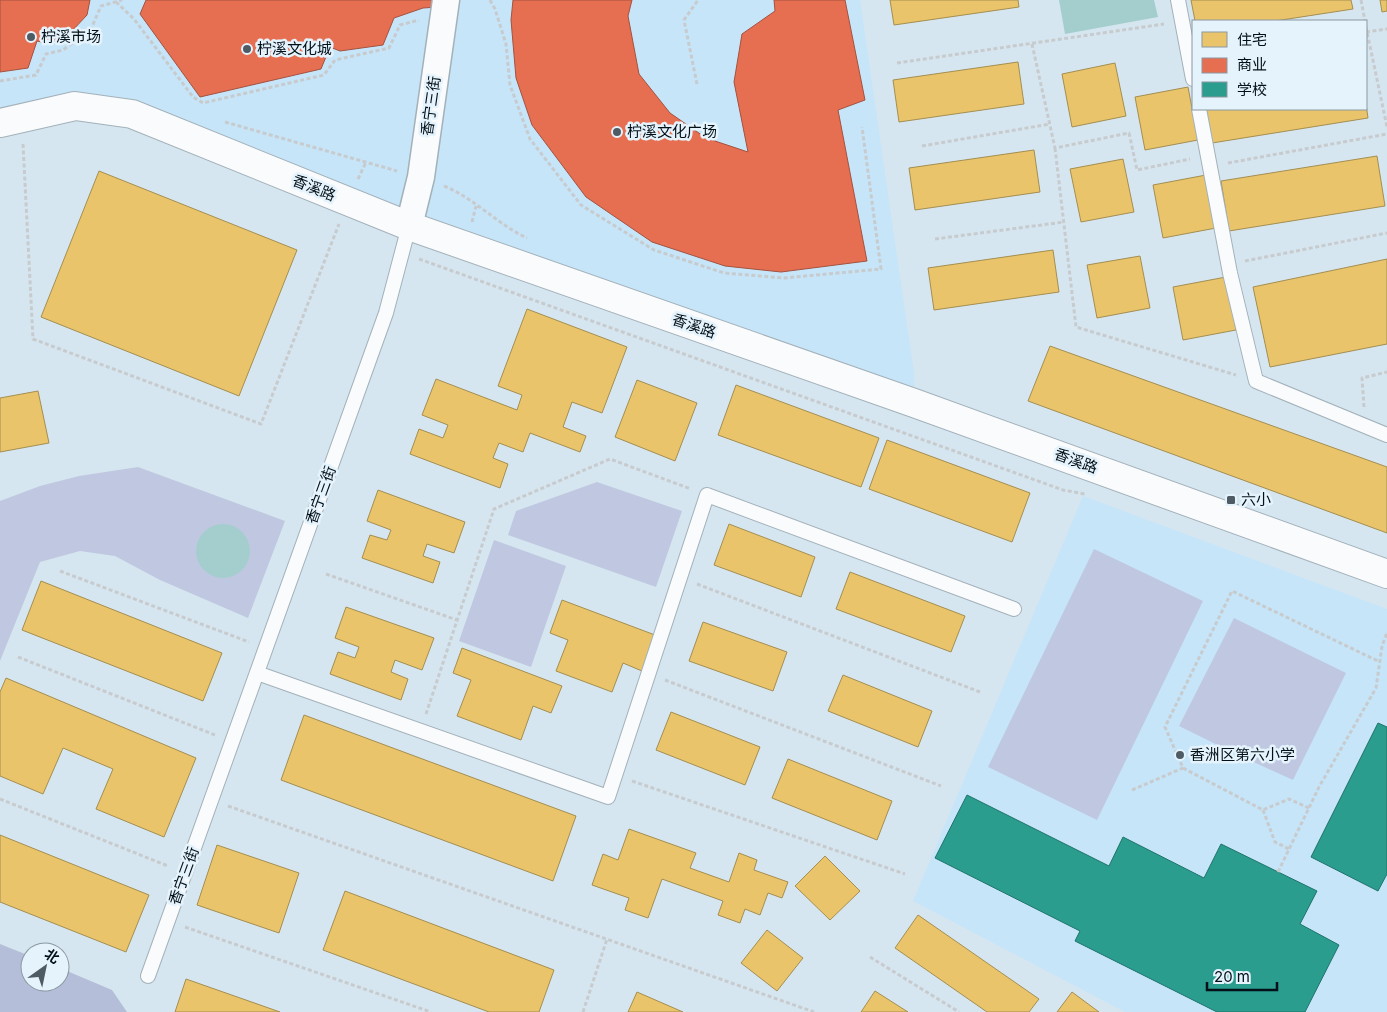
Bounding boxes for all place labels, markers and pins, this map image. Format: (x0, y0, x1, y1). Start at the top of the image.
place label: 柠溪市场 (41, 27, 101, 46)
marker: 柠溪市场 (25, 31, 37, 43)
place label: 柠溪文化城 (257, 39, 332, 58)
marker: 柠溪文化城 (241, 43, 253, 55)
place label: 柠溪文化广场 (627, 122, 717, 141)
marker: 柠溪文化广场 (611, 126, 623, 138)
place label: 六小 (1241, 490, 1271, 509)
marker: 六小 (1225, 494, 1237, 506)
place label: 香洲区第六小学 (1190, 745, 1295, 764)
marker: 香洲区第六小学 (1174, 749, 1186, 761)

